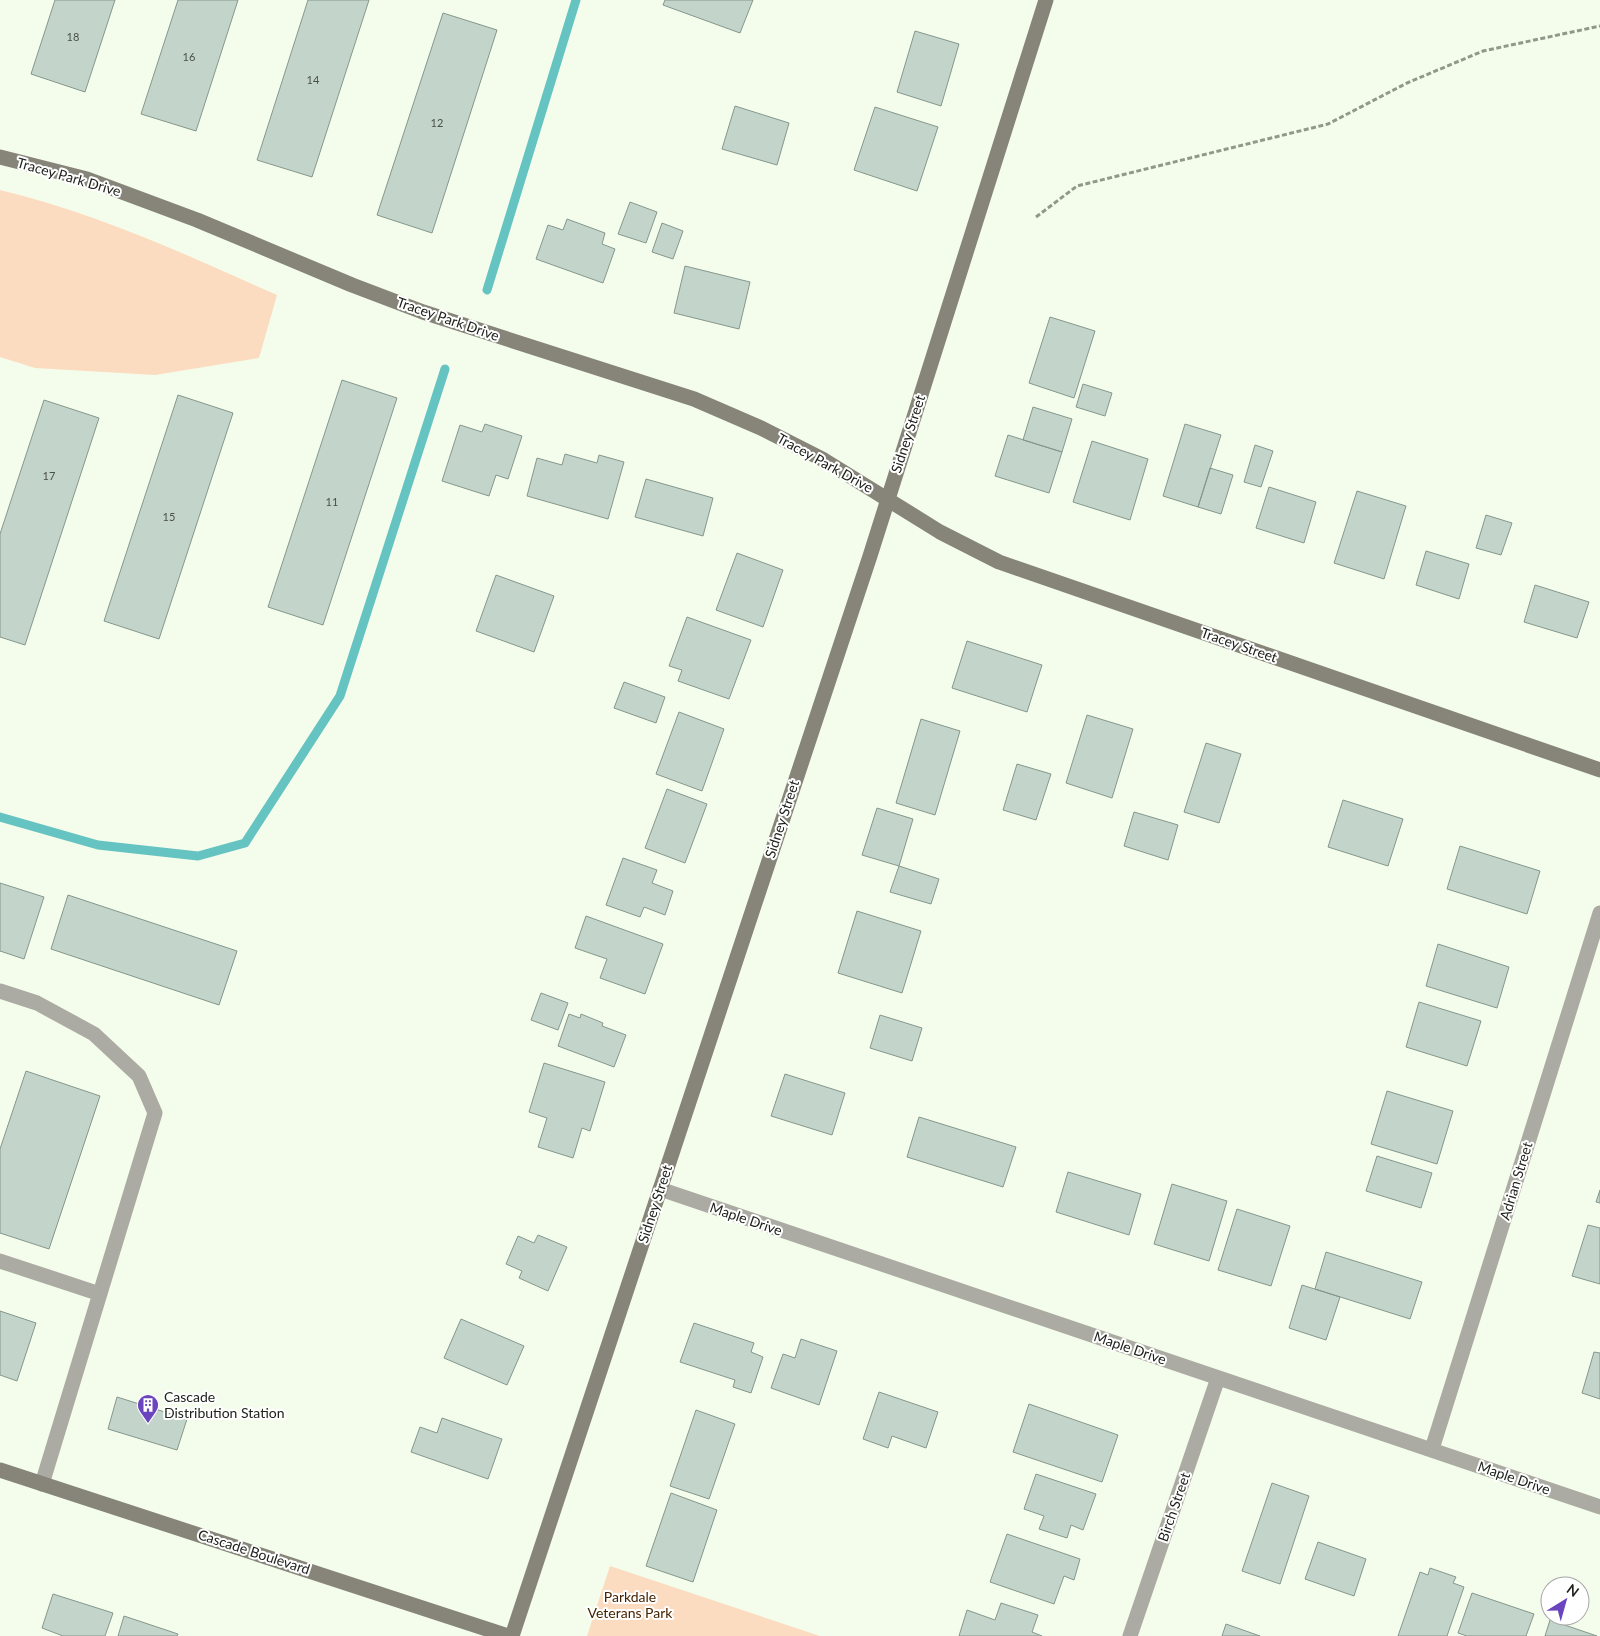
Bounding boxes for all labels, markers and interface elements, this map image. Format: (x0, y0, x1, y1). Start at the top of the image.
house number: 18 (67, 30, 79, 43)
house number: 16 (183, 50, 195, 63)
house number: 14 (307, 73, 320, 86)
house number: 12 (431, 116, 443, 129)
street label: Tracey Park Drive (15, 154, 123, 199)
street label: Tracey Park Drive (395, 293, 502, 344)
street label: Sidney Street (887, 393, 928, 475)
street label: Tracey Park Drive (774, 429, 876, 496)
house number: 17 (43, 469, 55, 482)
house number: 11 (326, 495, 338, 508)
house number: 15 (163, 510, 175, 523)
street label: Tracey Street (1199, 624, 1280, 666)
street label: Sidney Street (761, 778, 802, 860)
street label: Adrian Street (1496, 1140, 1535, 1222)
street label: Sidney Street (634, 1163, 675, 1245)
street label: Maple Drive (708, 1198, 785, 1239)
street label: Maple Drive (1092, 1327, 1169, 1368)
place label: Cascade Distribution Station (164, 1388, 285, 1421)
building icon: Cascade Distribution Station (136, 1393, 160, 1424)
street label: Maple Drive (1476, 1457, 1553, 1498)
street label: Birch Street (1154, 1470, 1193, 1544)
street label: Cascade Boulevard (196, 1525, 312, 1578)
north arrow (1540, 1576, 1590, 1626)
text: N (1564, 1580, 1583, 1600)
park label: Parkdale Veterans Park (588, 1588, 673, 1621)

